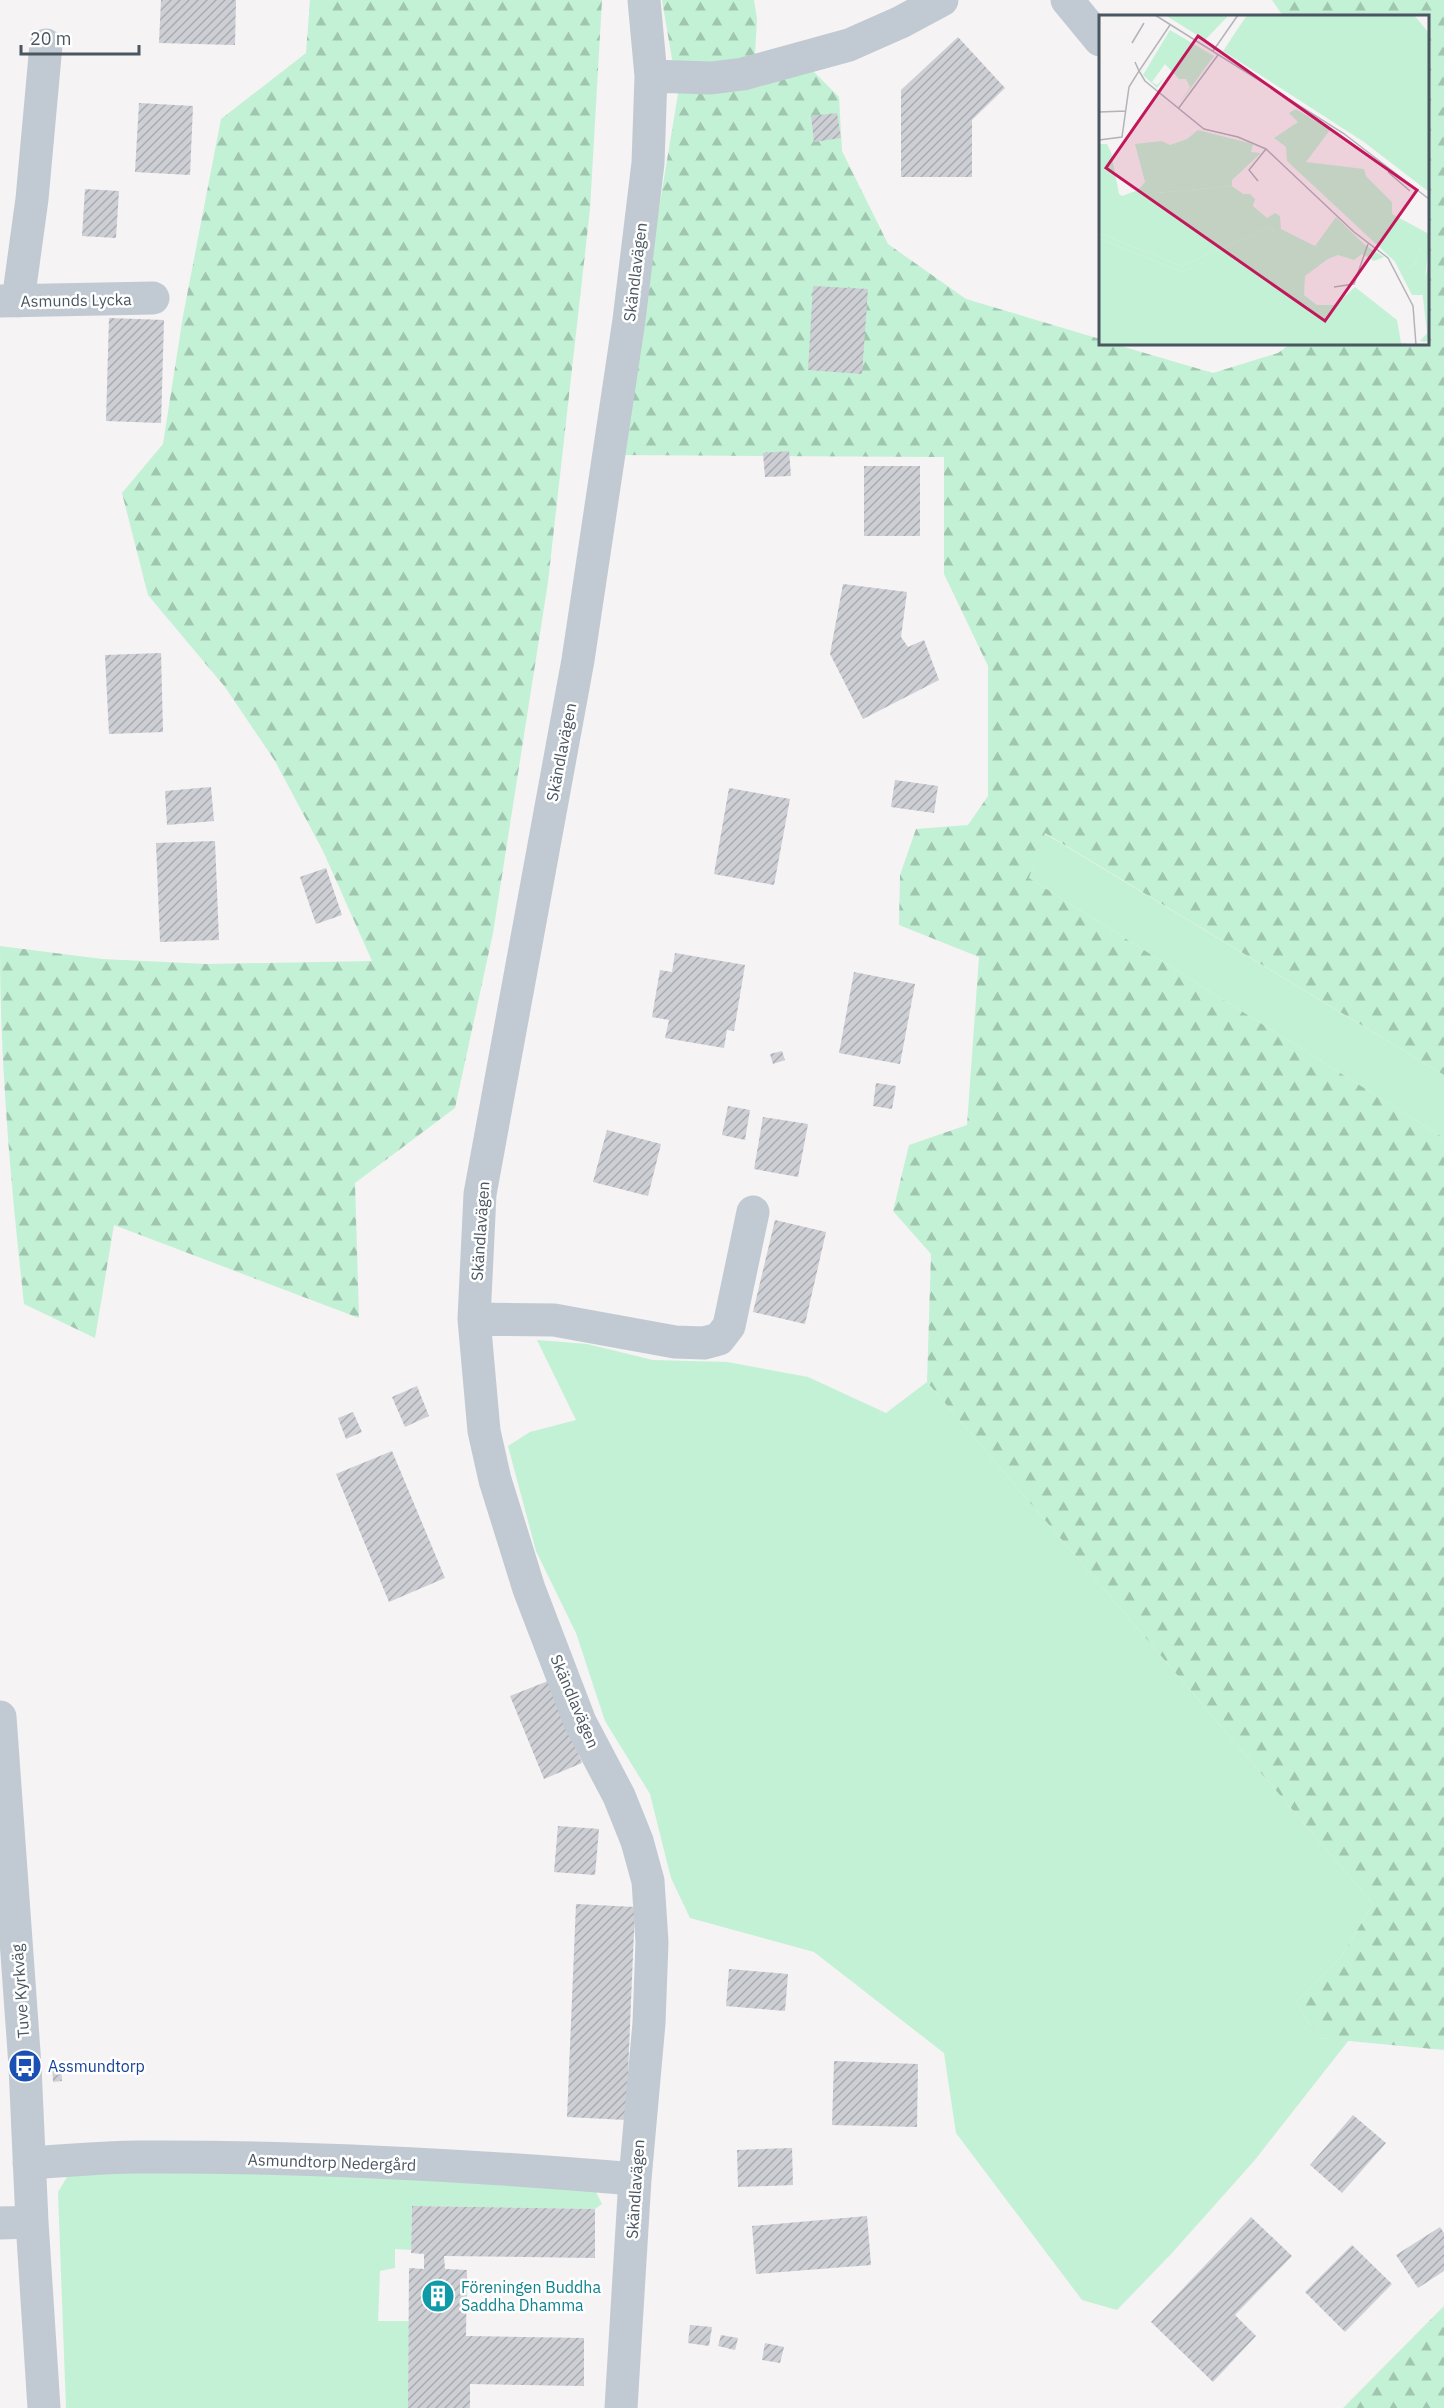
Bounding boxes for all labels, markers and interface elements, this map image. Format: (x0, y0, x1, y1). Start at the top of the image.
inset map (1099, 15, 1429, 345)
scale bar (21, 18, 140, 56)
text: 20 m (30, 27, 72, 50)
street label: Skändlavägen (619, 221, 651, 323)
street label: Asmunds Lycka (20, 289, 132, 311)
street label: Skändlavägen (542, 701, 580, 803)
street label: Skändlavägen (467, 1181, 493, 1281)
street label: Skändlavägen (546, 1651, 604, 1751)
street label: Tuve Kyrkväg (7, 1943, 33, 2039)
bus stop icon: Assmundtorp (7, 2048, 43, 2084)
place label: Assmundtorp (48, 2056, 145, 2076)
street label: Skändlavägen (622, 2139, 648, 2239)
street label: Asmundtorp Nedergård (247, 2149, 417, 2175)
place label: Föreningen Buddha Saddha Dhamma (461, 2277, 601, 2315)
building icon: Föreningen Buddha Saddha Dhamma (420, 2278, 456, 2314)

